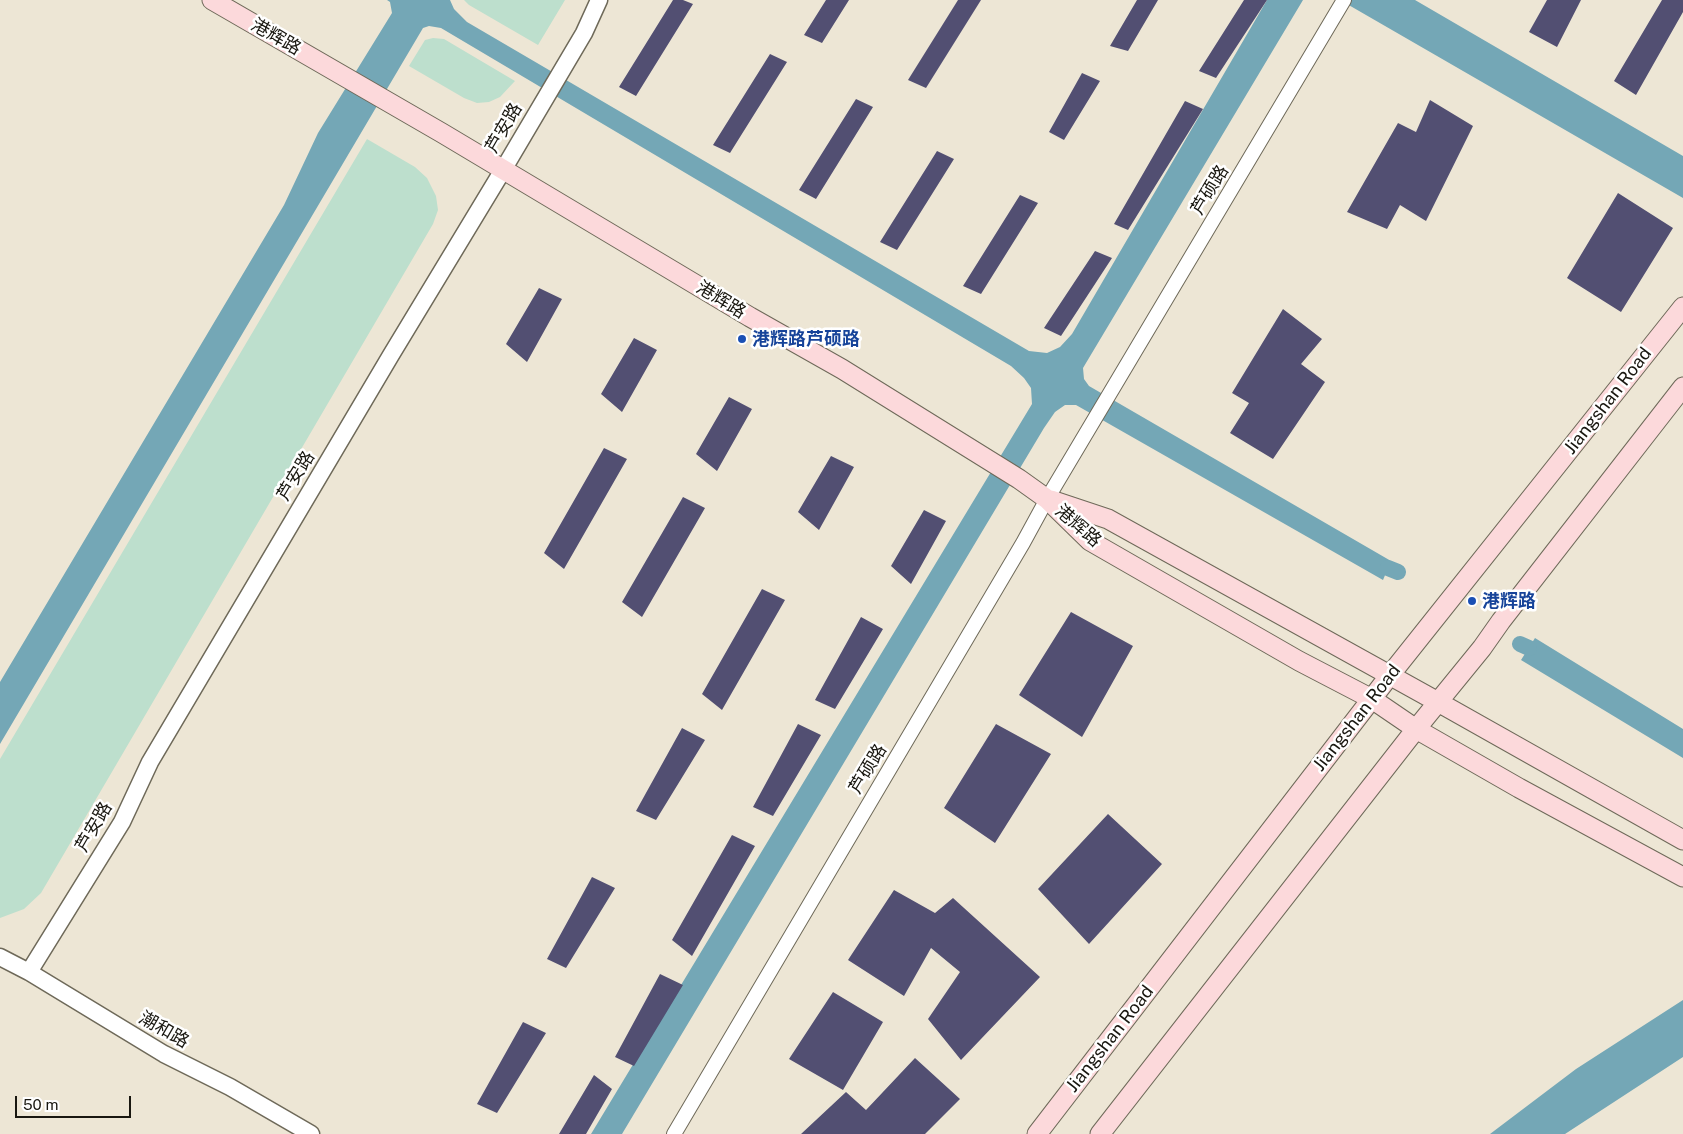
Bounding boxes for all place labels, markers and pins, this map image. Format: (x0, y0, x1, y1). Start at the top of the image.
place label: 港辉路芦硕路 (752, 328, 860, 350)
marker: 港辉路芦硕路 (736, 333, 748, 345)
place label: 港辉路 (1482, 590, 1536, 612)
marker: 港辉路 (1466, 595, 1478, 607)

